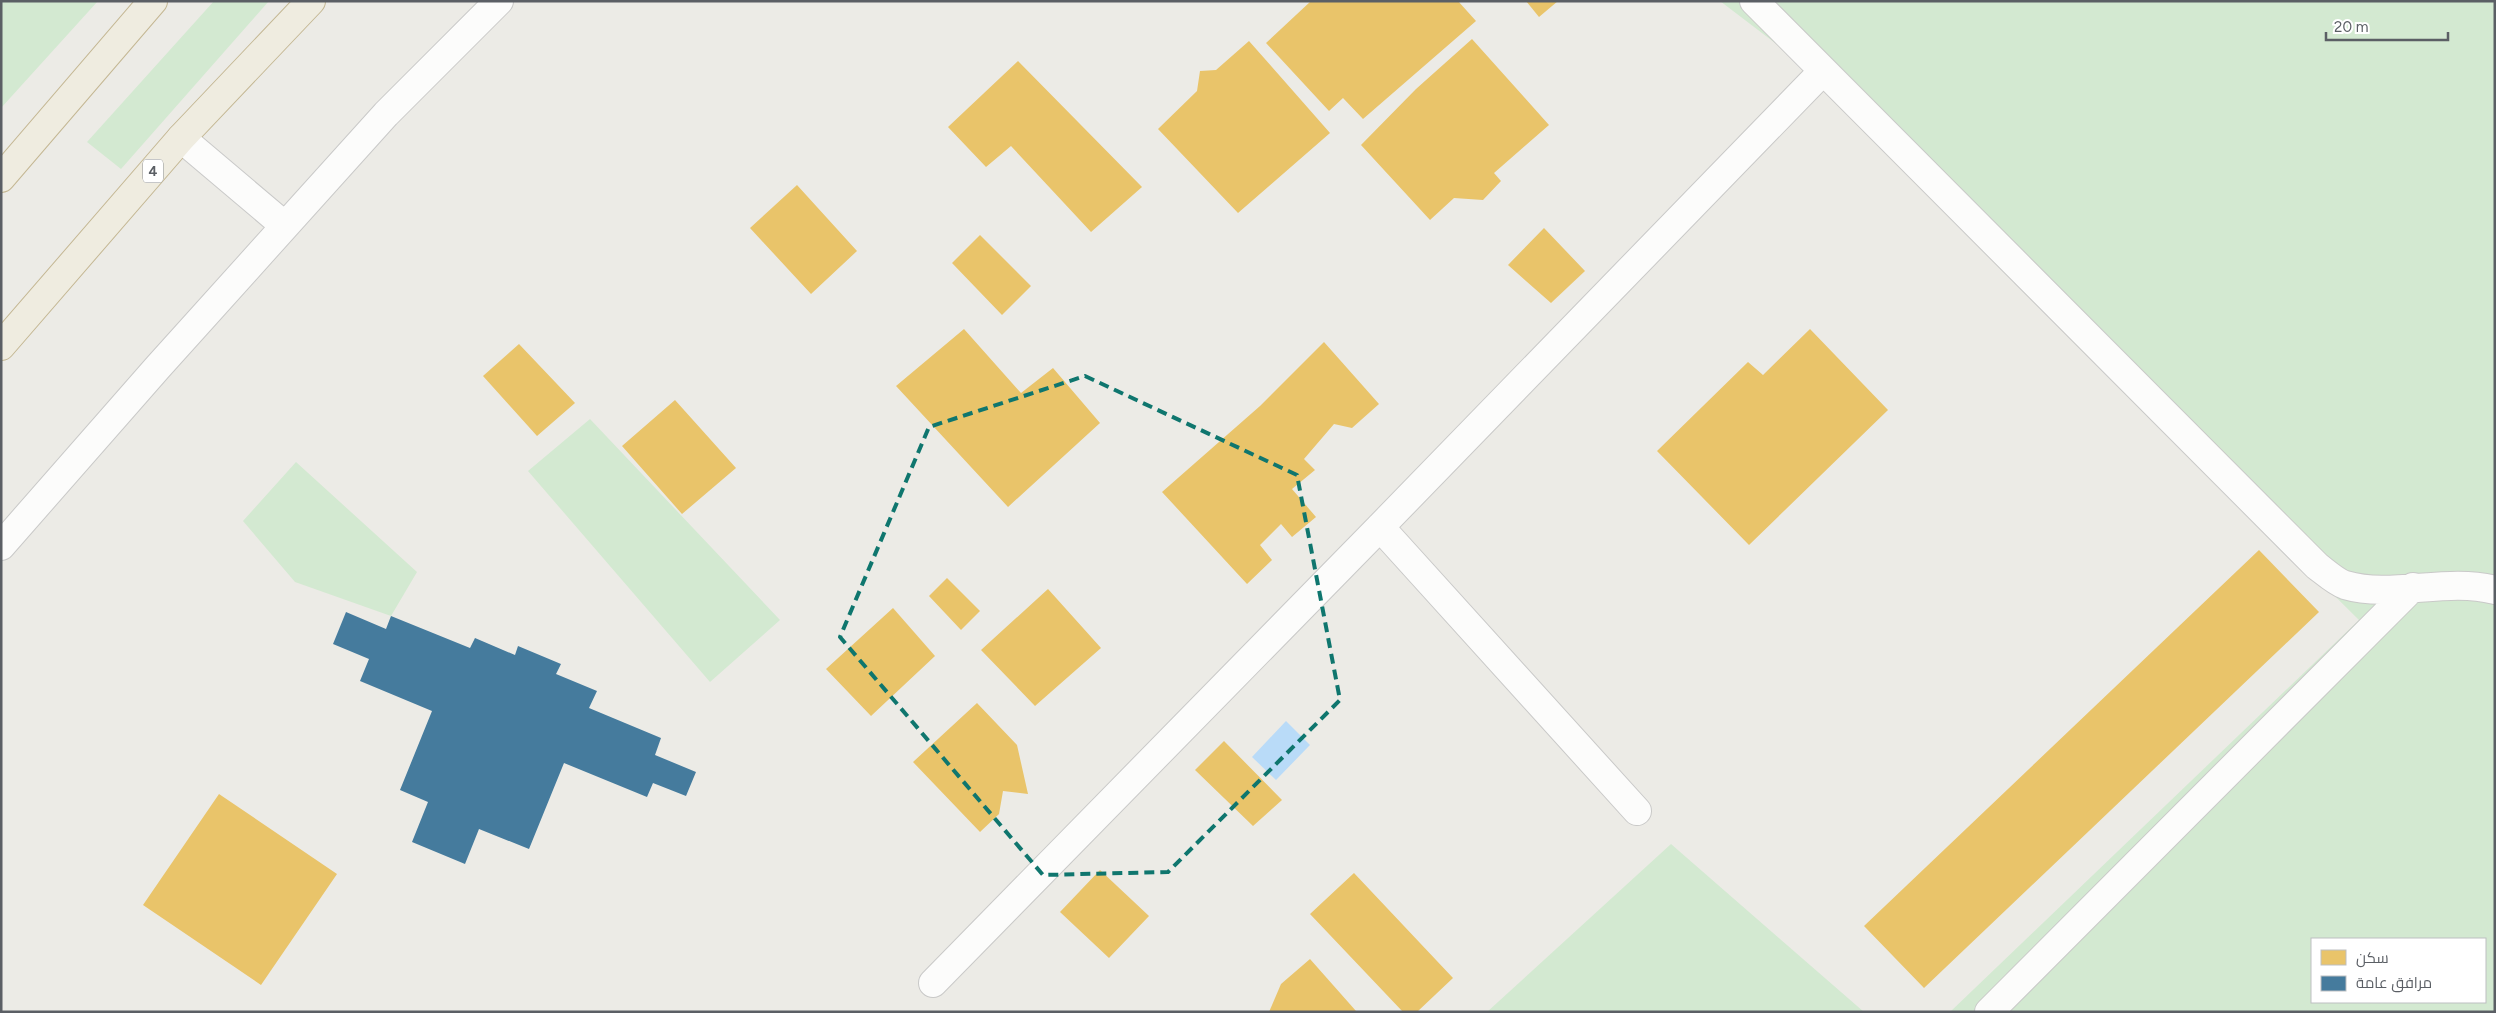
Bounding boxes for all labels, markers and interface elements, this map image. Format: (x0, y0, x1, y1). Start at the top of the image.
scale bar (2326, 10, 2448, 42)
text: 20 m (2334, 18, 2368, 36)
road number: 4 (143, 160, 163, 182)
legend (2311, 938, 2486, 1003)
text: سكن (2356, 949, 2389, 968)
text: مرافق عامة (2356, 974, 2432, 993)

